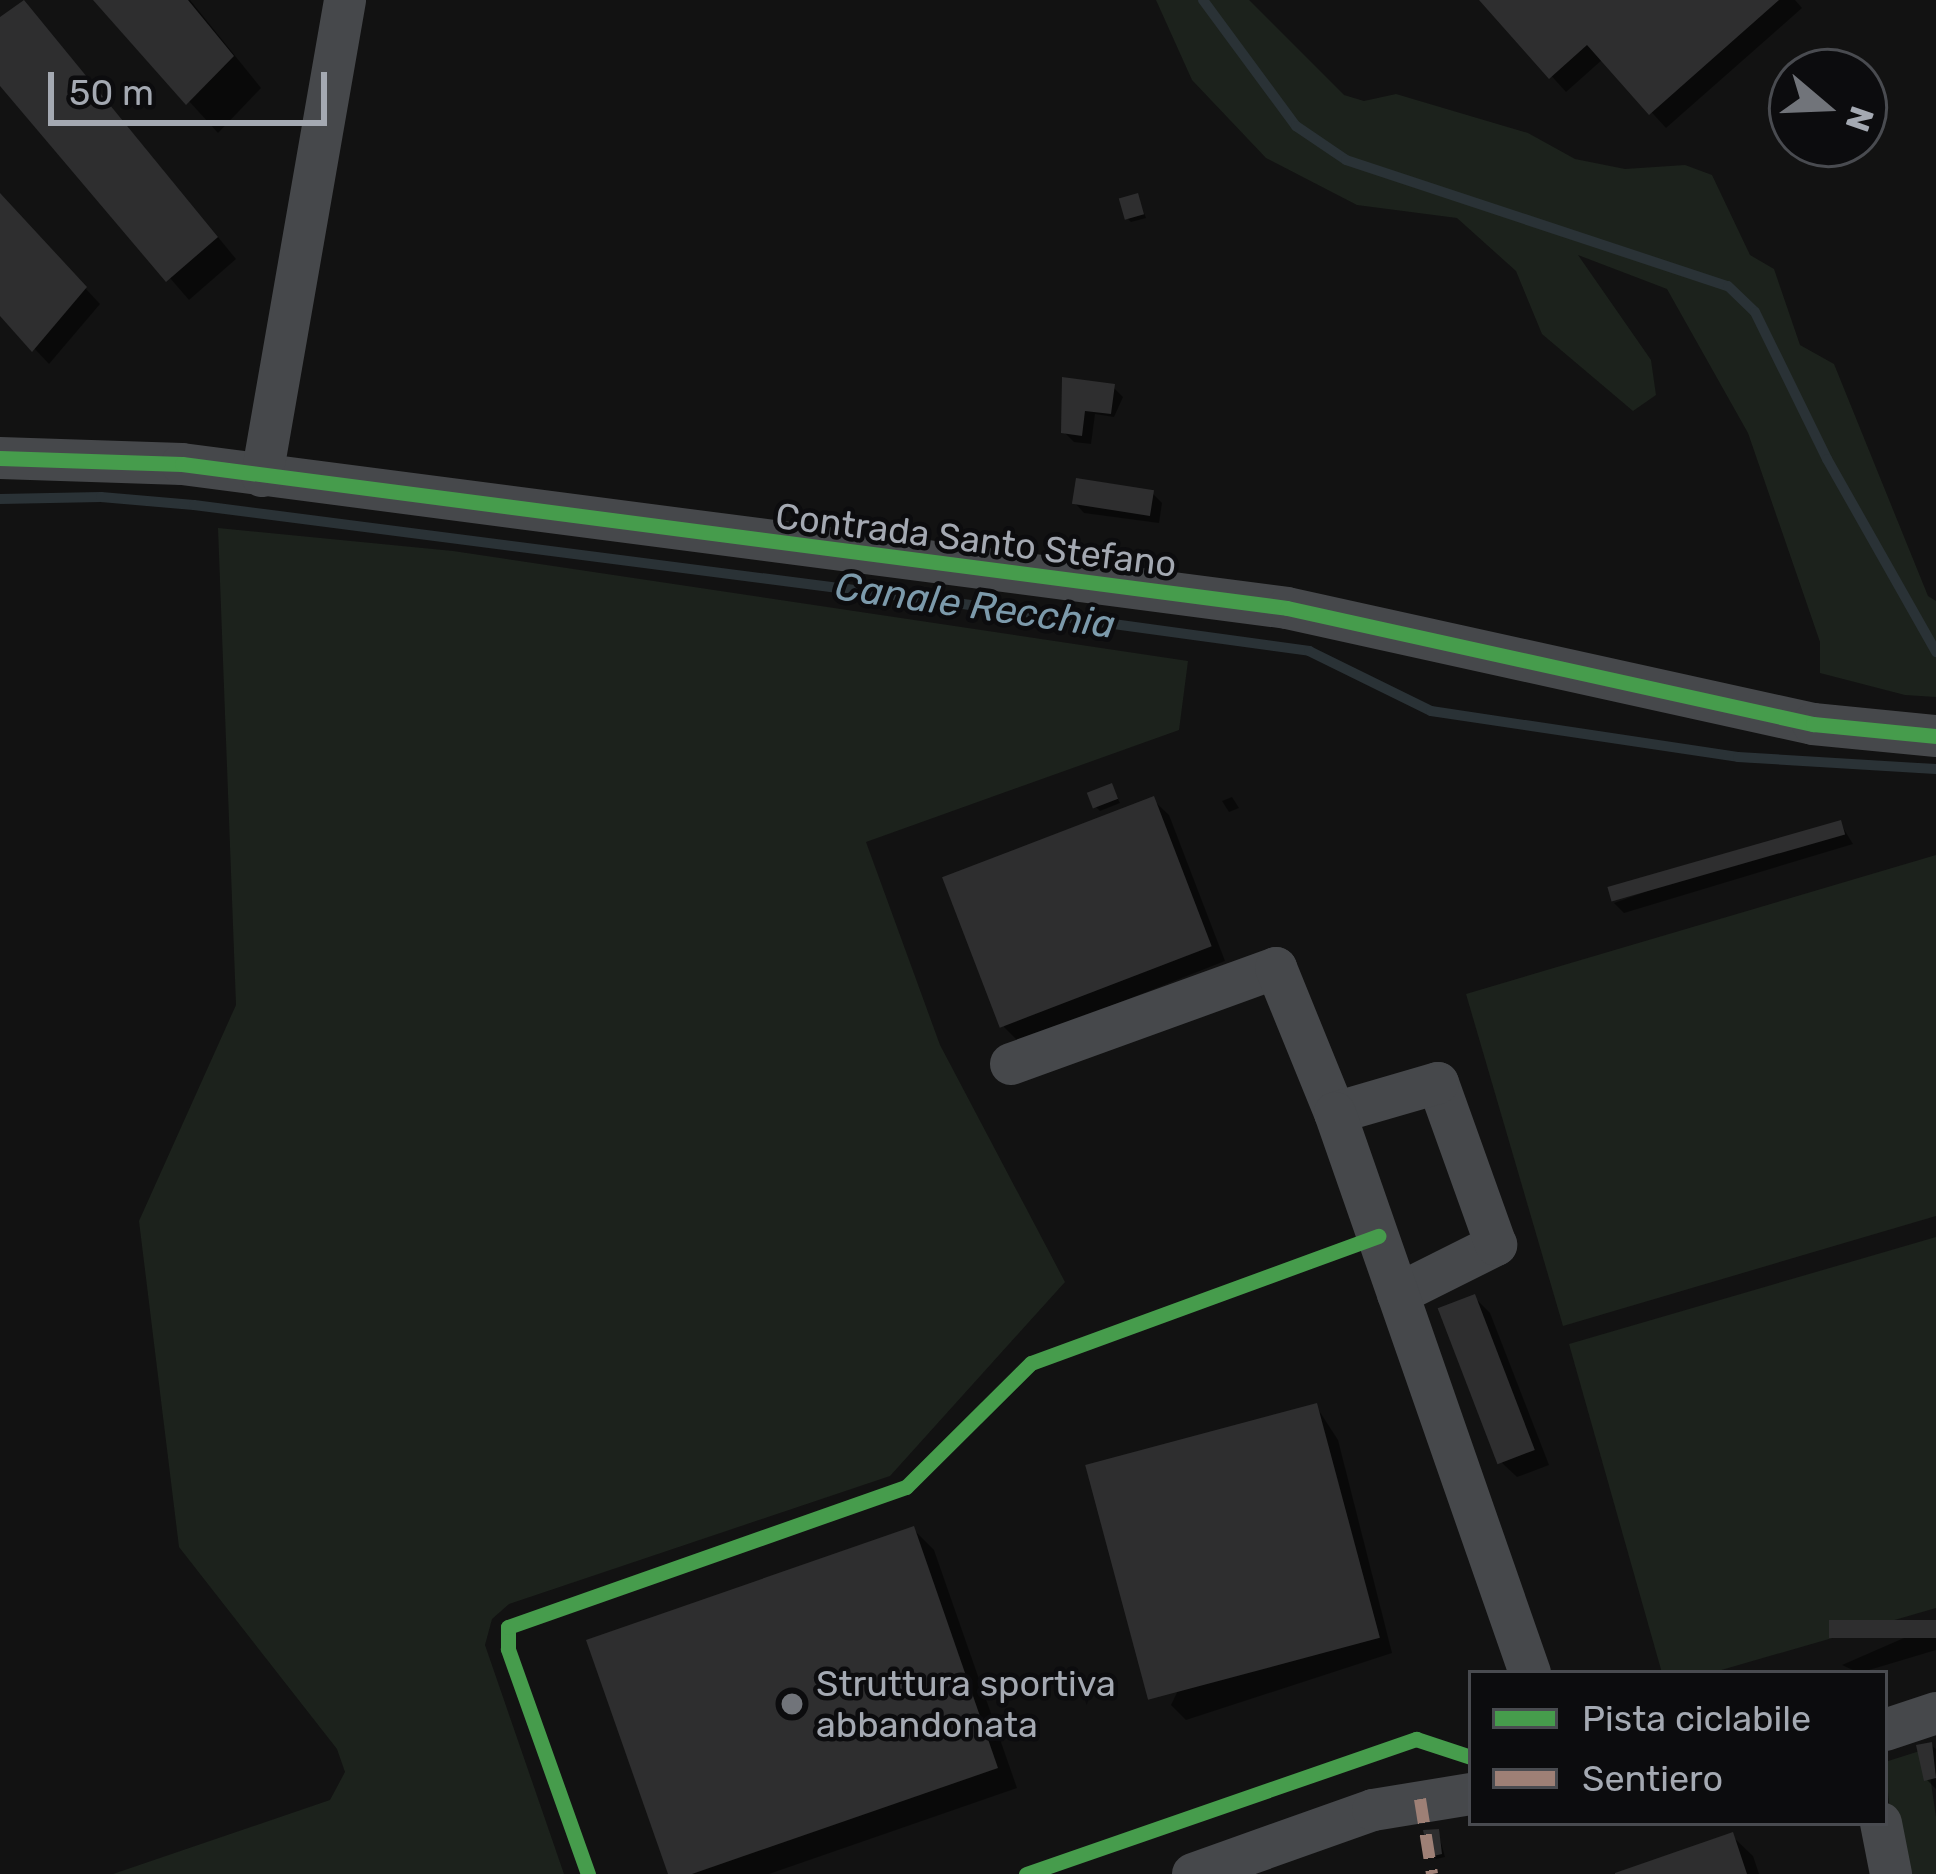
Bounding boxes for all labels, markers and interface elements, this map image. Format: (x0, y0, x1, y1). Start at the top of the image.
scale bar (54, 48, 333, 122)
north arrow (1768, 48, 1888, 168)
text: 50 m (69, 71, 154, 114)
text: N (1837, 101, 1882, 136)
street label: Contrada Santo Stefano (773, 494, 1179, 586)
water label: Canale Recchia (832, 563, 1118, 649)
place label: Struttura sportiva abbandonata (816, 1661, 1116, 1746)
legend (1468, 1670, 1888, 1826)
marker: Struttura sportiva abbandonata (779, 1691, 805, 1717)
text: Pista ciclabile (1582, 1697, 1811, 1740)
text: Sentiero (1582, 1757, 1723, 1800)

